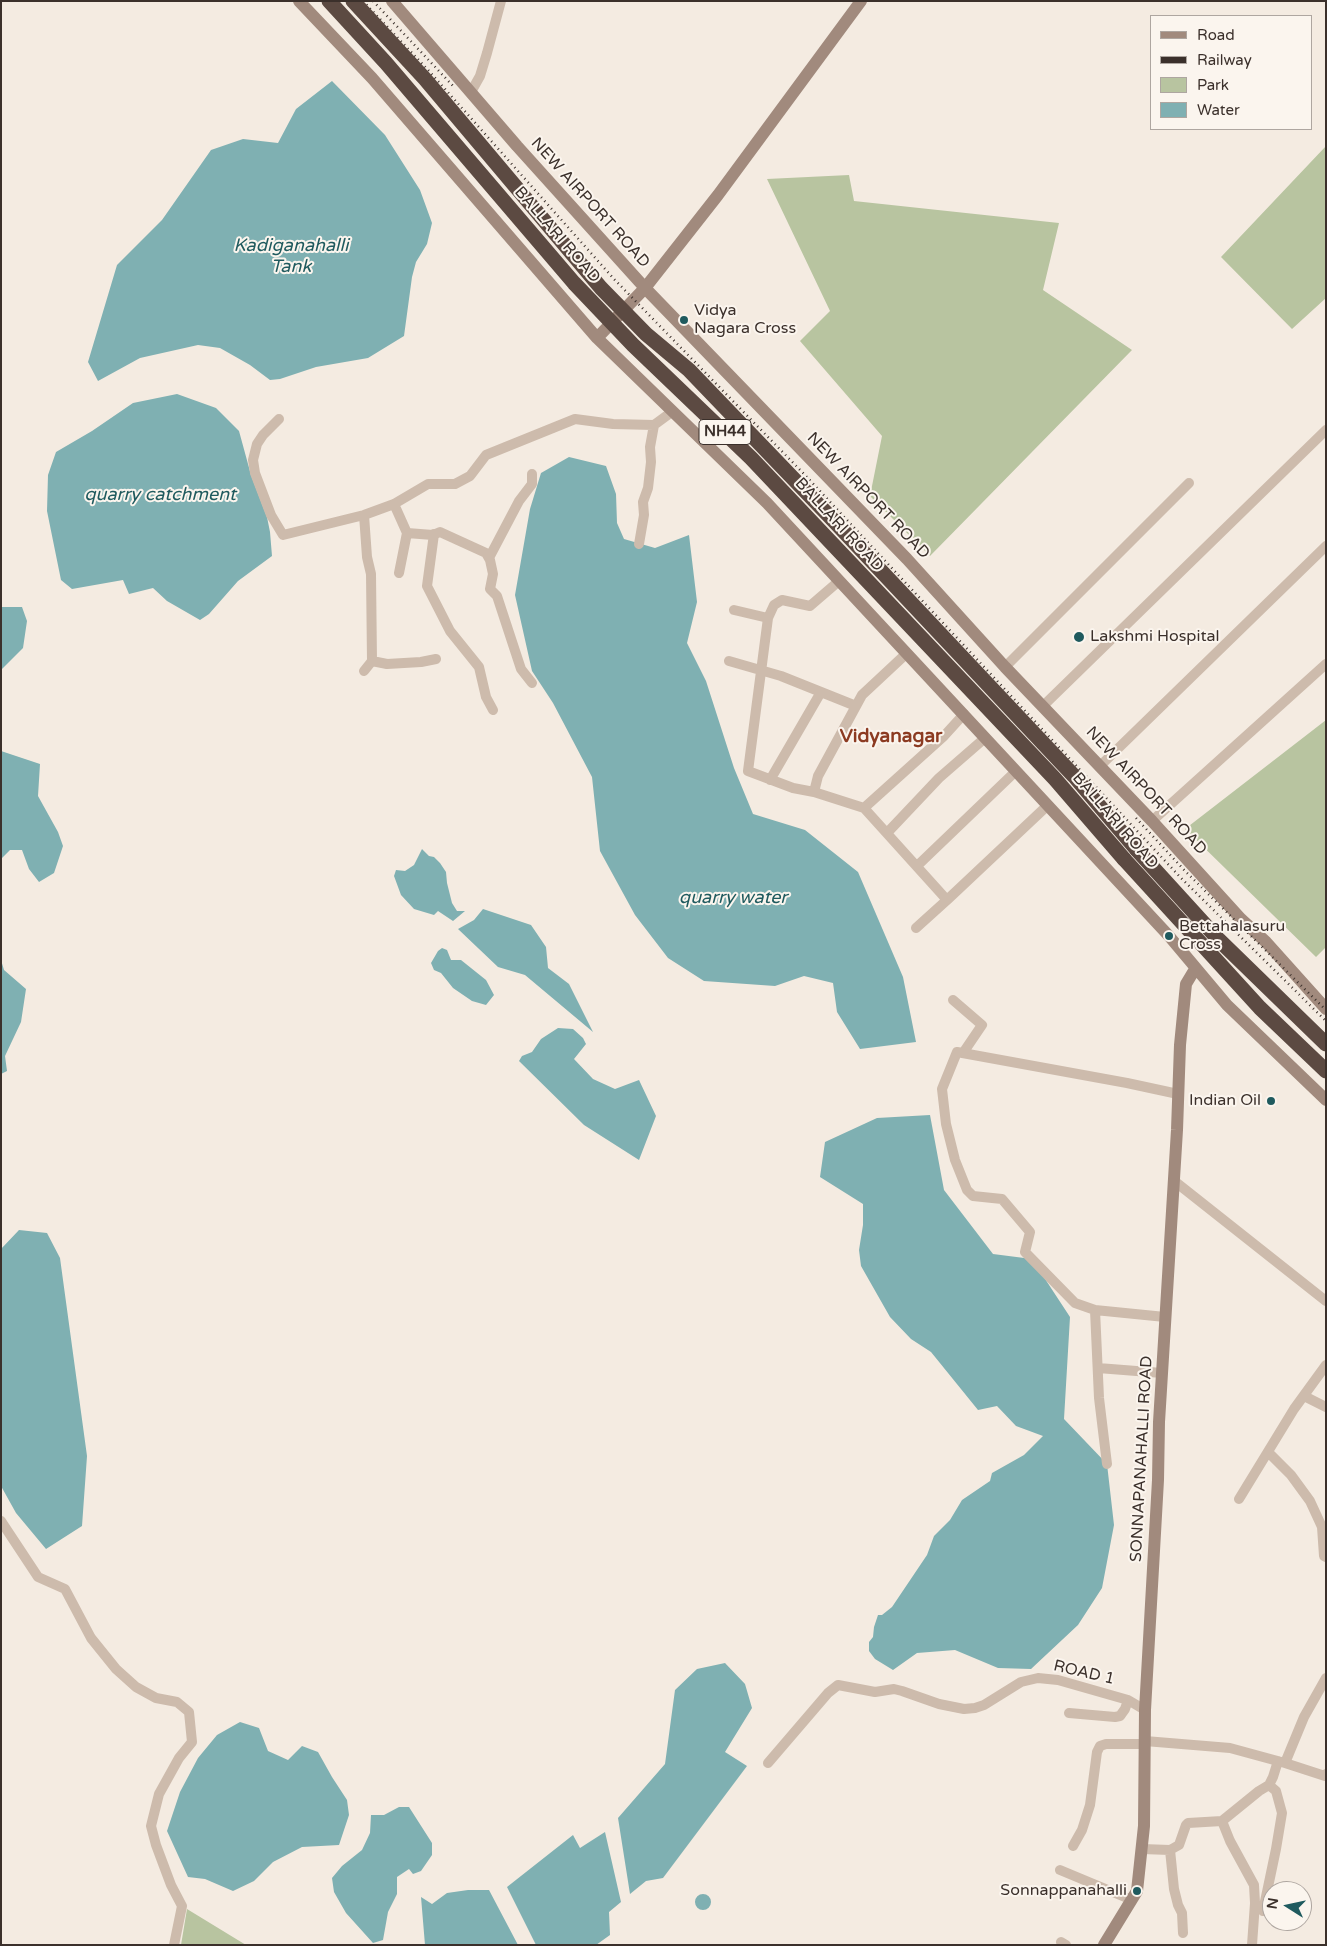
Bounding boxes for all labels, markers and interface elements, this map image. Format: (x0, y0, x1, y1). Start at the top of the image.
legend (1150, 15, 1312, 130)
text: Road (1197, 26, 1235, 44)
text: Railway (1197, 51, 1252, 69)
text: Park (1197, 76, 1229, 94)
text: Water (1197, 101, 1240, 119)
street label: NEW AIRPORT ROAD (527, 134, 653, 272)
street label: BALLARI ROAD (510, 183, 604, 287)
water label: Kadiganahalli Tank (233, 235, 349, 278)
place label: Vidya Nagara Cross (694, 301, 796, 339)
marker: Vidya Nagara Cross (678, 314, 690, 326)
road number: NH44 (699, 420, 751, 444)
street label: NEW AIRPORT ROAD (803, 429, 933, 563)
street label: BALLARI ROAD (791, 474, 887, 576)
water label: quarry catchment (84, 484, 236, 506)
place label: Lakshmi Hospital (1090, 627, 1220, 647)
marker: Lakshmi Hospital (1072, 630, 1086, 644)
street label: NEW AIRPORT ROAD (1082, 723, 1210, 859)
district label: Vidyanagar (840, 726, 942, 748)
street label: BALLARI ROAD (1068, 769, 1162, 873)
water label: quarry water (679, 887, 787, 909)
place label: Bettahalasuru Cross (1179, 917, 1285, 955)
marker: Bettahalasuru Cross (1163, 930, 1175, 942)
place label: Indian Oil (1189, 1091, 1261, 1111)
marker: Indian Oil (1265, 1095, 1277, 1107)
street label: SONNAPANAHALLI ROAD (1127, 1355, 1157, 1563)
street label: ROAD 1 (1051, 1657, 1117, 1689)
place label: Sonnappanahalli (1000, 1881, 1127, 1901)
north arrow (1262, 1881, 1312, 1931)
marker: Sonnappanahalli (1131, 1885, 1143, 1897)
text: N (1263, 1896, 1282, 1910)

